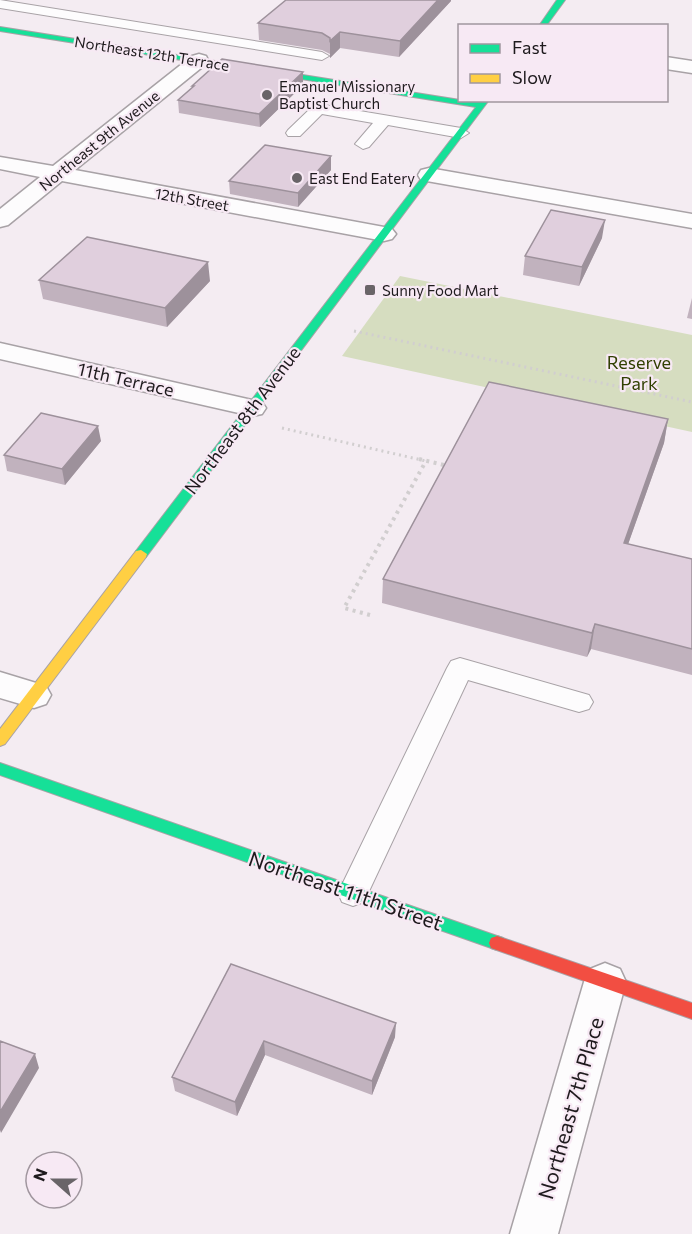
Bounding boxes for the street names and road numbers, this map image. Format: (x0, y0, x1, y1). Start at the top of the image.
street label: Northeast 12th Terrace (73, 32, 231, 74)
street label: Northeast 9th Avenue (35, 86, 163, 194)
street label: 12th Street (154, 184, 230, 214)
street label: Northeast 8th Avenue (179, 342, 305, 498)
street label: 11th Terrace (76, 357, 176, 401)
street label: Northeast 11th Street (246, 845, 446, 935)
street label: Northeast 7th Place (532, 1014, 608, 1202)

